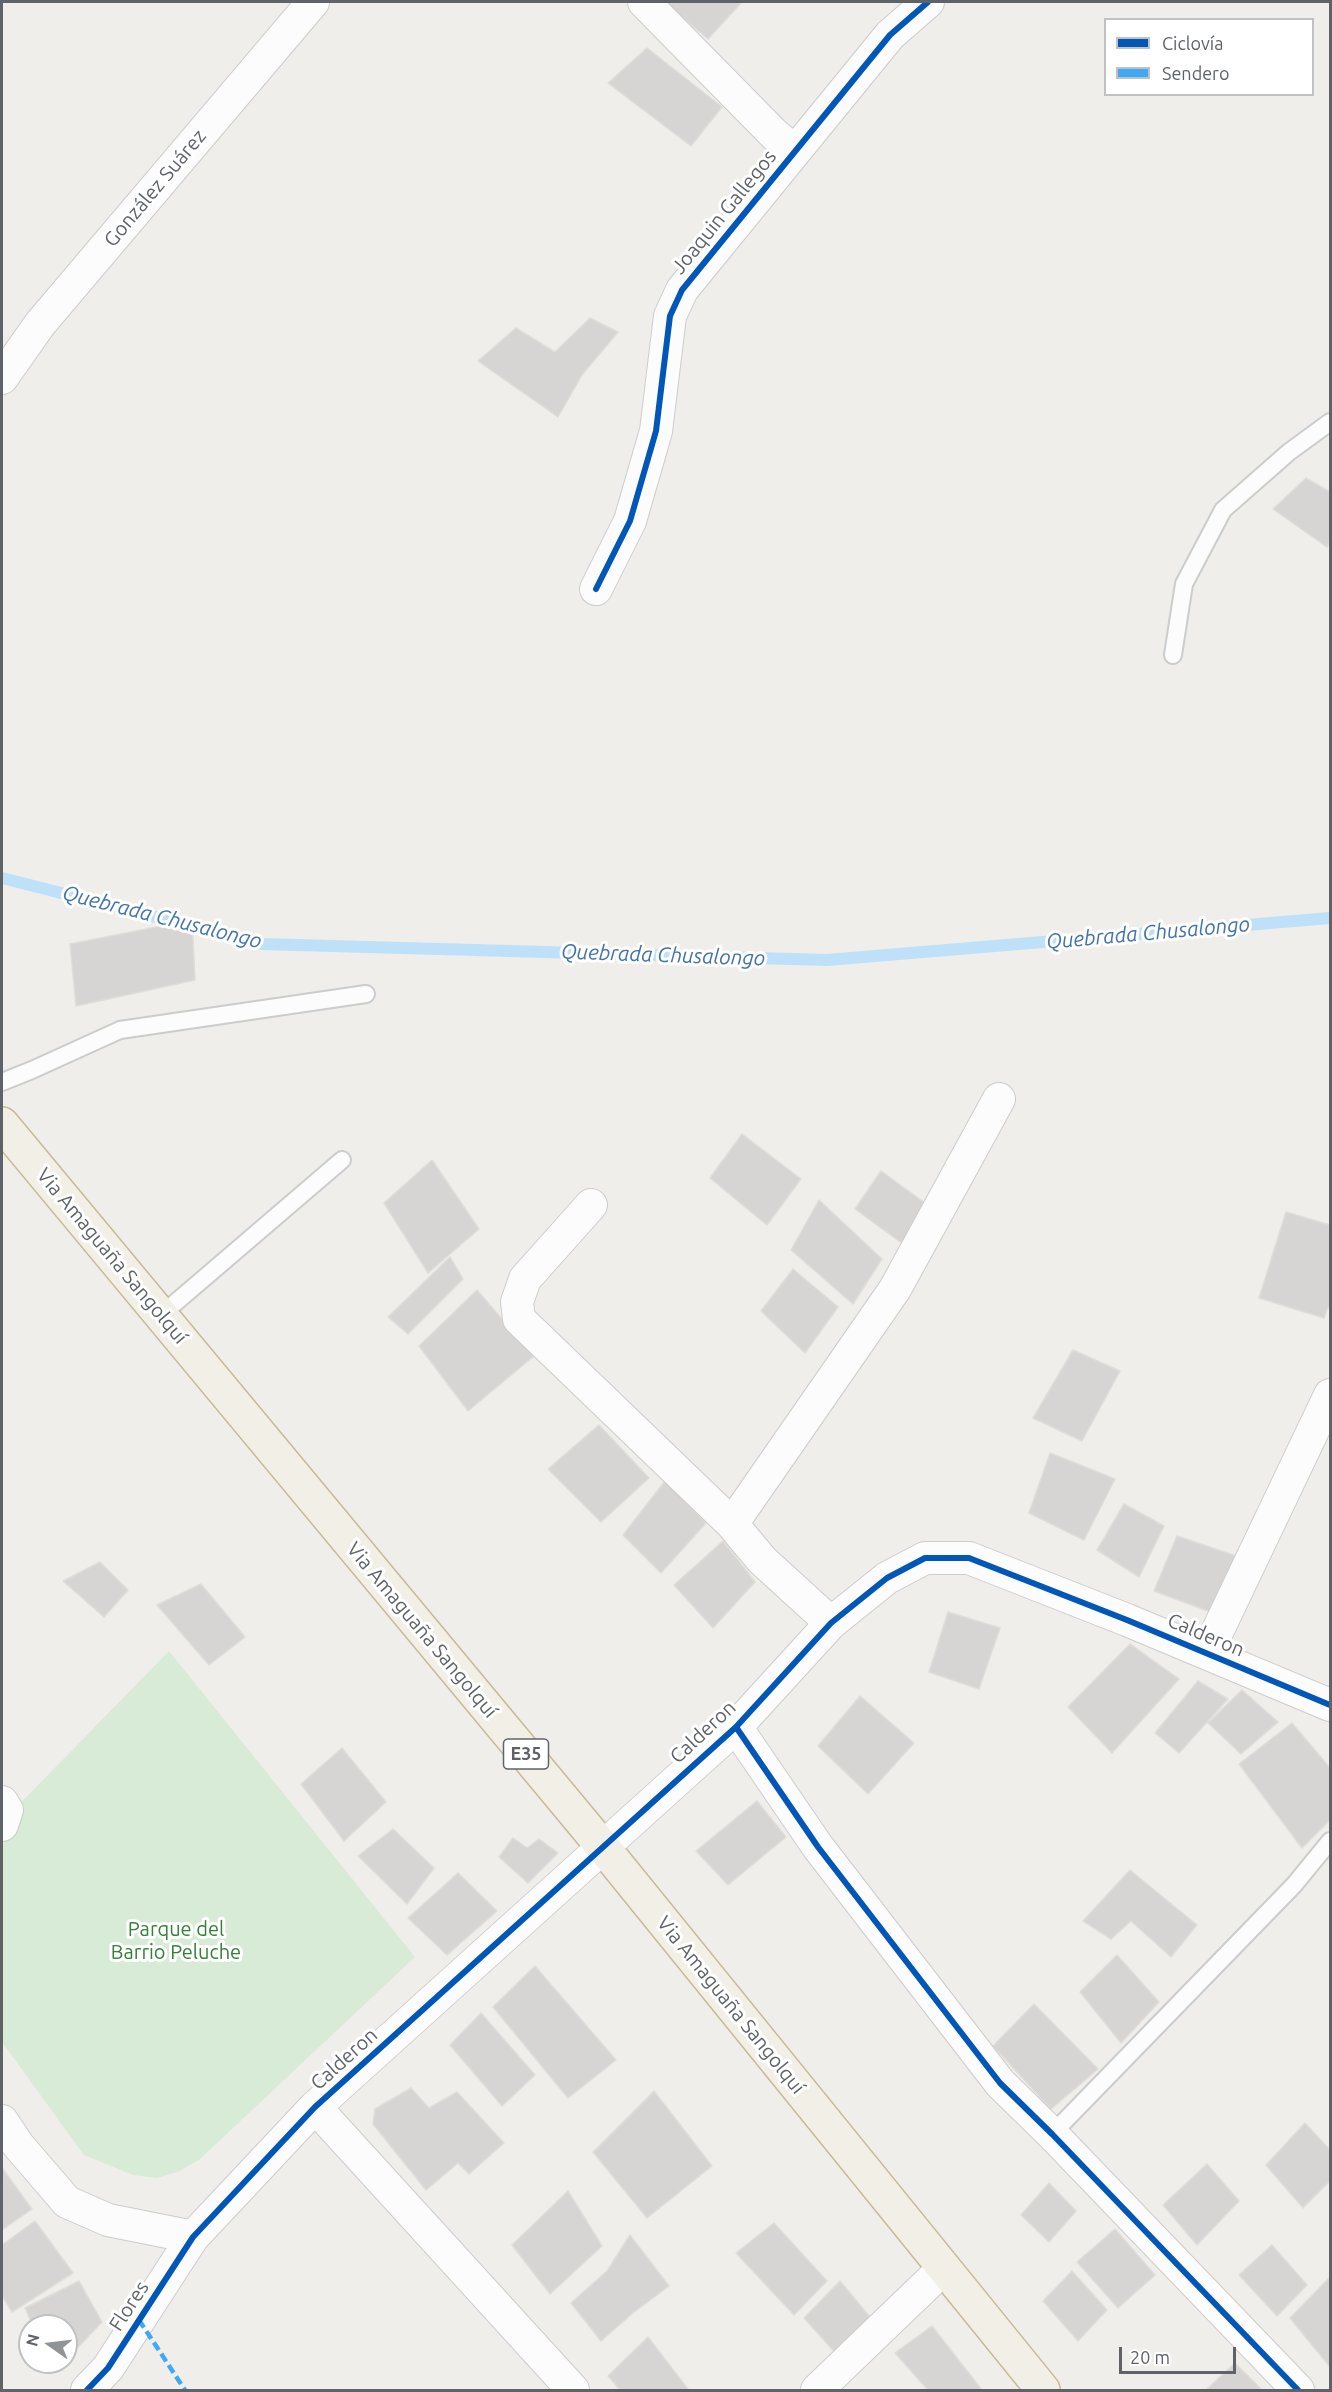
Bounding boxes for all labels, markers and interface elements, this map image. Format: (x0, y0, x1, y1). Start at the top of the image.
legend (1104, 18, 1314, 96)
text: Ciclovía (1162, 33, 1223, 53)
text: Sendero (1162, 63, 1229, 83)
street label: González Suárez (99, 124, 211, 252)
street label: Joaquin Gallegos (667, 145, 781, 279)
water label: Quebrada Chusalongo (60, 880, 264, 954)
water label: Quebrada Chusalongo (1045, 912, 1251, 954)
water label: Quebrada Chusalongo (560, 939, 766, 971)
street label: Via Amaguaña Sangolquí (32, 1163, 192, 1349)
street label: Via Amaguaña Sangolquí (342, 1537, 502, 1723)
street label: Calderon (1164, 1608, 1248, 1662)
street label: Calderon (665, 1696, 741, 1768)
road number: E35 (504, 1739, 548, 1769)
street label: Via Amaguaña Sangolquí (652, 1911, 810, 2099)
park label: Parque del Barrio Peluche (111, 1917, 241, 1964)
street label: Calderon (306, 2023, 382, 2095)
street label: Flores (104, 2277, 154, 2335)
north arrow (18, 2314, 78, 2374)
text: N (22, 2332, 43, 2348)
scale bar (1122, 2335, 1239, 2373)
text: 20 m (1130, 2347, 1170, 2367)

